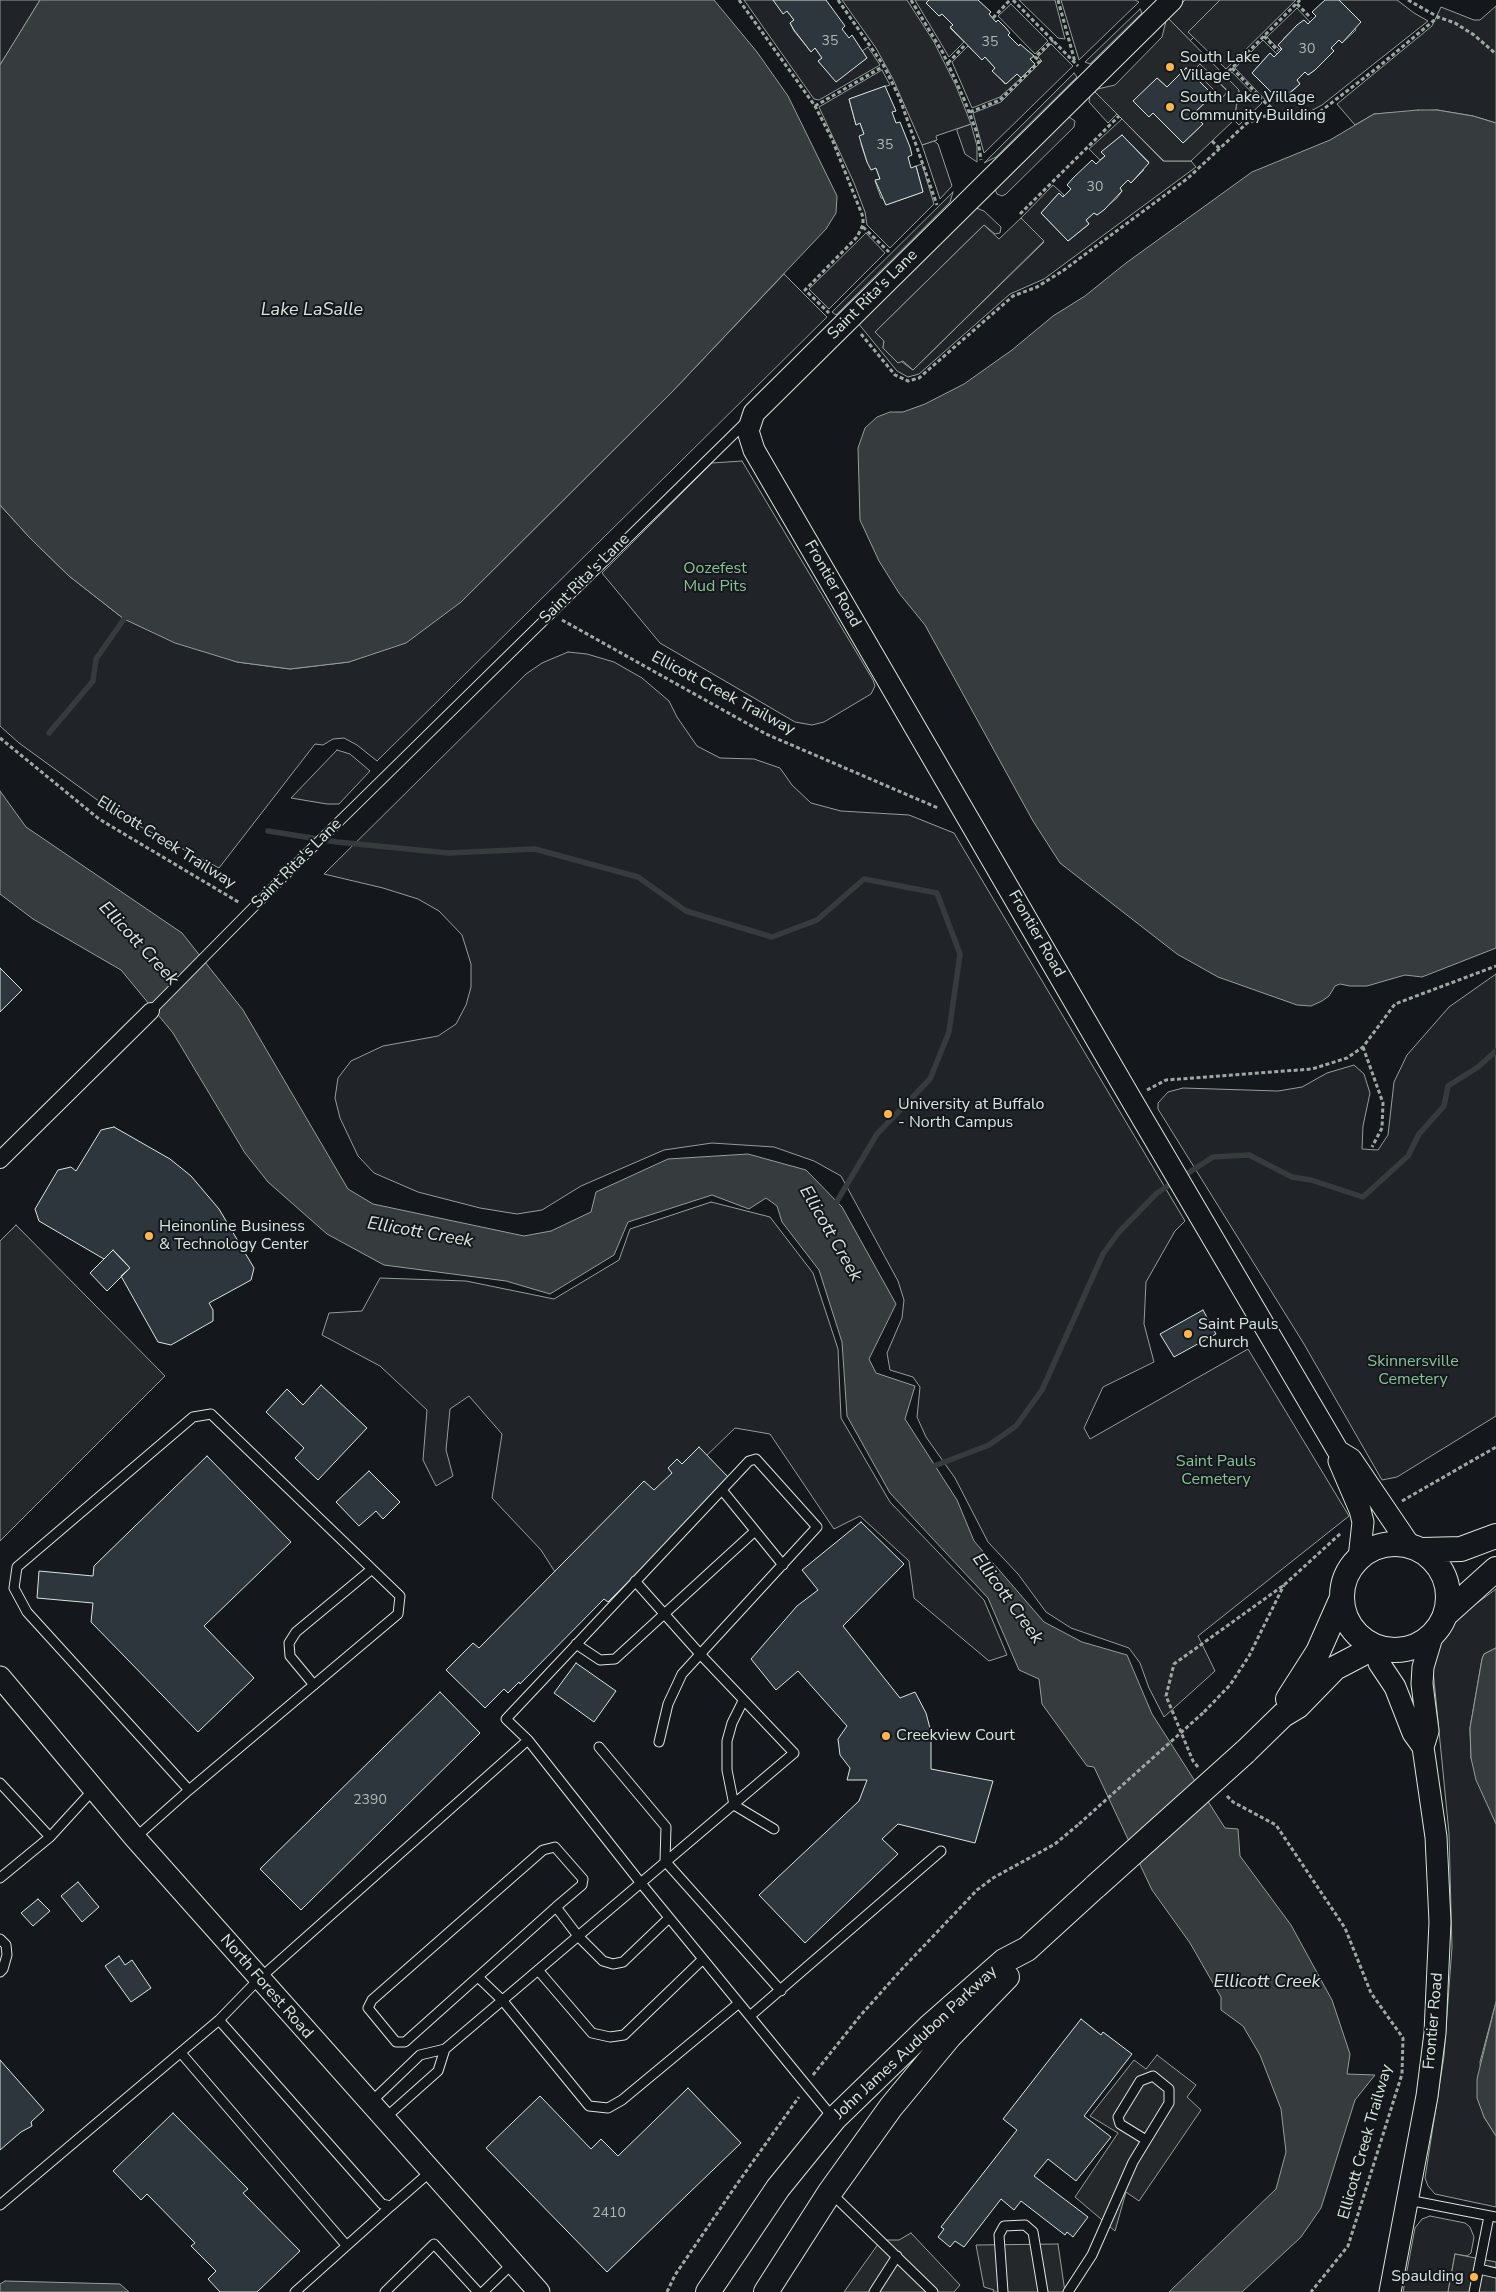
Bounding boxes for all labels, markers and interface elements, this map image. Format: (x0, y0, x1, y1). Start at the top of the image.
house number: 35 (822, 34, 838, 50)
house number: 35 (982, 35, 998, 51)
house number: 30 (1299, 42, 1315, 58)
place label: South Lake Village (1180, 48, 1260, 86)
marker: South Lake Village (1164, 61, 1176, 73)
place label: South Lake Village Community Building (1180, 88, 1326, 126)
marker: South Lake Village Community Building (1164, 101, 1176, 113)
house number: 35 (877, 138, 893, 154)
house number: 30 (1087, 180, 1103, 196)
street label: Saint Rita's Lane (824, 246, 922, 344)
water label: Lake LaSalle (261, 300, 363, 322)
street label: Saint Rita's Lane (536, 530, 634, 628)
street label: Frontier Road (799, 537, 865, 631)
park label: Oozefest Mud Pits (683, 559, 747, 597)
street label: Ellicott Creek Trailway (648, 648, 798, 740)
street label: Ellicott Creek Trailway (93, 792, 239, 894)
street label: Saint Rita's Lane (248, 815, 346, 913)
street label: Frontier Road (1003, 887, 1069, 981)
water label: Ellicott Creek (94, 898, 182, 990)
place label: University at Buffalo - North Campus (898, 1095, 1045, 1133)
marker: University at Buffalo - North Campus (882, 1108, 894, 1120)
water label: Ellicott Creek (794, 1182, 866, 1286)
water label: Ellicott Creek (365, 1213, 475, 1253)
place label: Heinonline Business & Technology Center (159, 1217, 308, 1255)
marker: Heinonline Business & Technology Center (143, 1230, 155, 1242)
place label: Saint Pauls Church (1198, 1315, 1278, 1353)
marker: Saint Pauls Church (1182, 1328, 1194, 1340)
park label: Skinnersville Cemetery (1367, 1352, 1459, 1390)
park label: Saint Pauls Cemetery (1176, 1452, 1256, 1490)
water label: Ellicott Creek (967, 1549, 1047, 1649)
place label: Creekview Court (896, 1726, 1015, 1746)
marker: Creekview Court (880, 1730, 892, 1742)
house number: 2390 (353, 1793, 387, 1809)
street label: North Forest Road (216, 1931, 316, 2043)
street label: John James Audubon Parkway (830, 1962, 1002, 2124)
water label: Ellicott Creek (1214, 1972, 1320, 1994)
street label: Frontier Road (1420, 1972, 1448, 2070)
street label: Ellicott Creek Trailway (1335, 2062, 1397, 2222)
house number: 2410 (592, 2206, 626, 2222)
place label: Spaulding (1391, 2267, 1464, 2287)
marker: Spaulding (1468, 2271, 1480, 2283)

